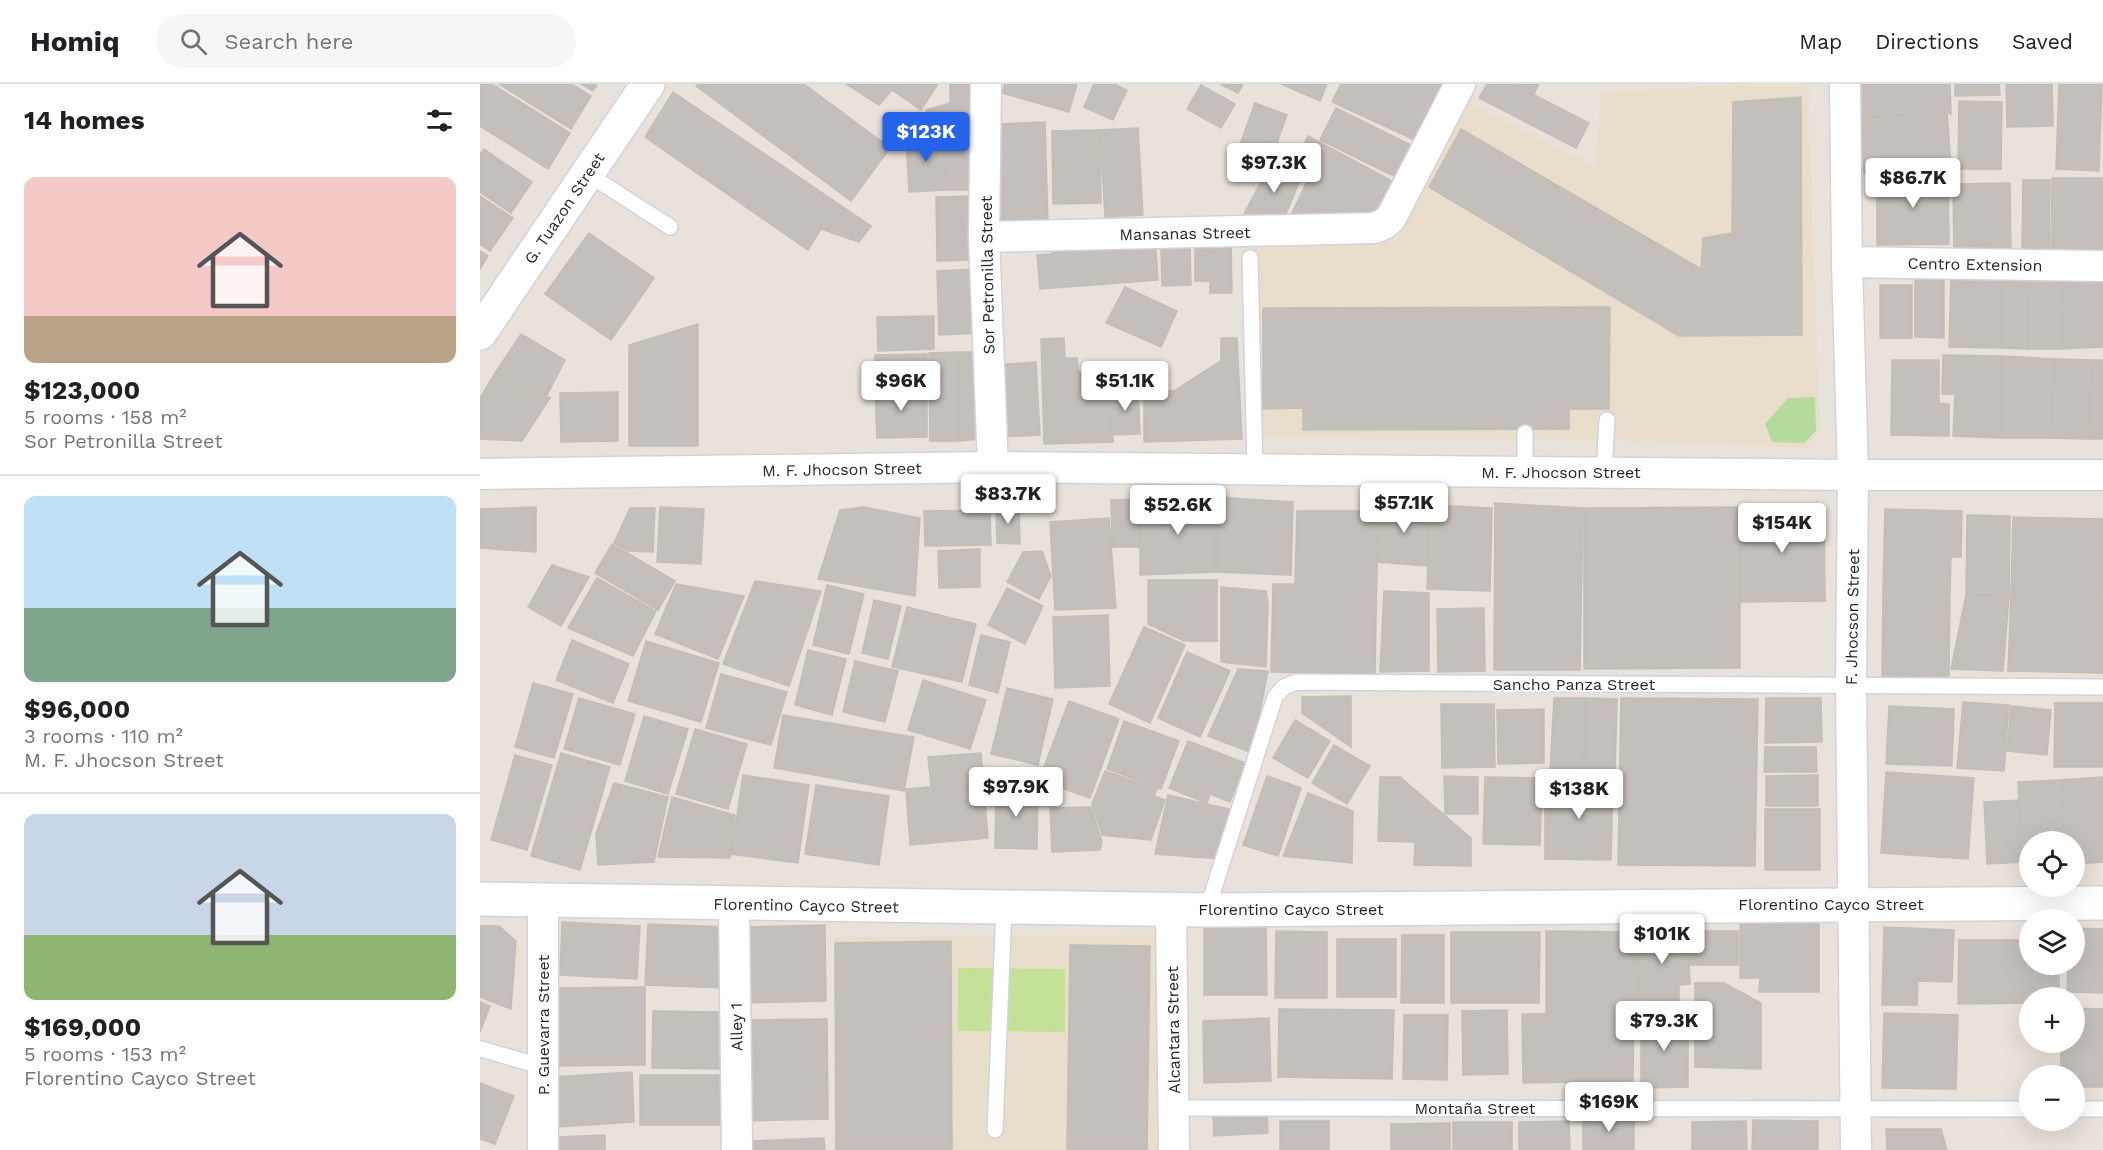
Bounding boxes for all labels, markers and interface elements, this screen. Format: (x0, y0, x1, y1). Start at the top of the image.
search box (156, 14, 576, 68)
text: Homiq (30, 25, 120, 58)
icon: search (177, 25, 210, 58)
text: Search here (225, 29, 353, 54)
text: Map (1799, 29, 1842, 54)
text: Directions (1875, 29, 1979, 54)
text: Saved (2012, 29, 2073, 54)
icon: filters (423, 104, 456, 137)
text: 14 homes (24, 105, 145, 135)
pin: $123K (884, 112, 968, 163)
text: $123K (896, 119, 956, 143)
pin: $97.3K (1225, 143, 1323, 194)
street label: G. Tuazon Street (520, 149, 609, 267)
text: $97.3K (1241, 150, 1307, 174)
pin: $86.7K (1864, 158, 1962, 209)
text: $86.7K (1879, 165, 1947, 189)
street label: Sor Petronilla Street (977, 195, 998, 355)
icon: home (186, 216, 294, 324)
street label: Mansanas Street (1119, 223, 1251, 244)
street label: Centro Extension (1907, 254, 2043, 275)
pin: $96K (865, 361, 937, 412)
pin: $51.1K (1076, 361, 1174, 412)
text: $96K (875, 368, 927, 392)
text: $51.1K (1095, 368, 1155, 392)
text: $123,000 (24, 375, 140, 405)
text: 5 rooms · 158 m² (24, 405, 187, 429)
text: Sor Petronilla Street (24, 429, 223, 453)
street label: M. F. Jhocson Street (762, 459, 922, 480)
street label: M. F. Jhocson Street (1481, 463, 1641, 482)
pin: $83.7K (959, 474, 1057, 525)
text: $83.7K (975, 481, 1041, 505)
pin: $57.1K (1355, 483, 1453, 534)
pin: $52.6K (1129, 485, 1227, 536)
text: $57.1K (1374, 490, 1434, 514)
text: $52.6K (1144, 492, 1212, 516)
pin: $154K (1740, 503, 1824, 554)
text: $154K (1752, 510, 1812, 534)
icon: home (186, 535, 294, 643)
street label: F. Jhocson Street (1842, 548, 1863, 685)
street label: Sancho Panza Street (1493, 675, 1656, 694)
text: $96,000 (24, 694, 130, 724)
text: 3 rooms · 110 m² (24, 724, 183, 748)
text: M. F. Jhocson Street (24, 748, 224, 772)
pin: $97.9K (967, 767, 1065, 818)
pin: $138K (1537, 769, 1621, 820)
text: $97.9K (983, 774, 1049, 798)
text: $138K (1549, 776, 1609, 800)
map controls (2019, 831, 2085, 1131)
button: locate (2019, 831, 2085, 897)
icon: home (186, 853, 294, 961)
street label: Florentino Cayco Street (713, 894, 899, 917)
street label: Florentino Cayco Street (1738, 895, 1924, 914)
street label: Florentino Cayco Street (1198, 900, 1384, 919)
button: layers (2019, 909, 2085, 975)
pin: $101K (1620, 914, 1704, 965)
text: $101K (1634, 921, 1690, 945)
street label: P. Guevarra Street (534, 955, 553, 1095)
street label: Alcantara Street (1163, 966, 1184, 1094)
button: + (2019, 987, 2085, 1053)
pin: $79.3K (1615, 1001, 1713, 1052)
street label: Alley 1 (727, 1003, 746, 1051)
text: $79.3K (1630, 1008, 1698, 1032)
text: $169,000 (24, 1012, 141, 1042)
text: 5 rooms · 153 m² (24, 1042, 186, 1066)
button: − (2019, 1065, 2085, 1131)
text: Florentino Cayco Street (24, 1066, 256, 1090)
pin: $169K (1567, 1082, 1651, 1133)
text: $169K (1579, 1089, 1639, 1113)
street label: Montaña Street (1415, 1099, 1536, 1118)

